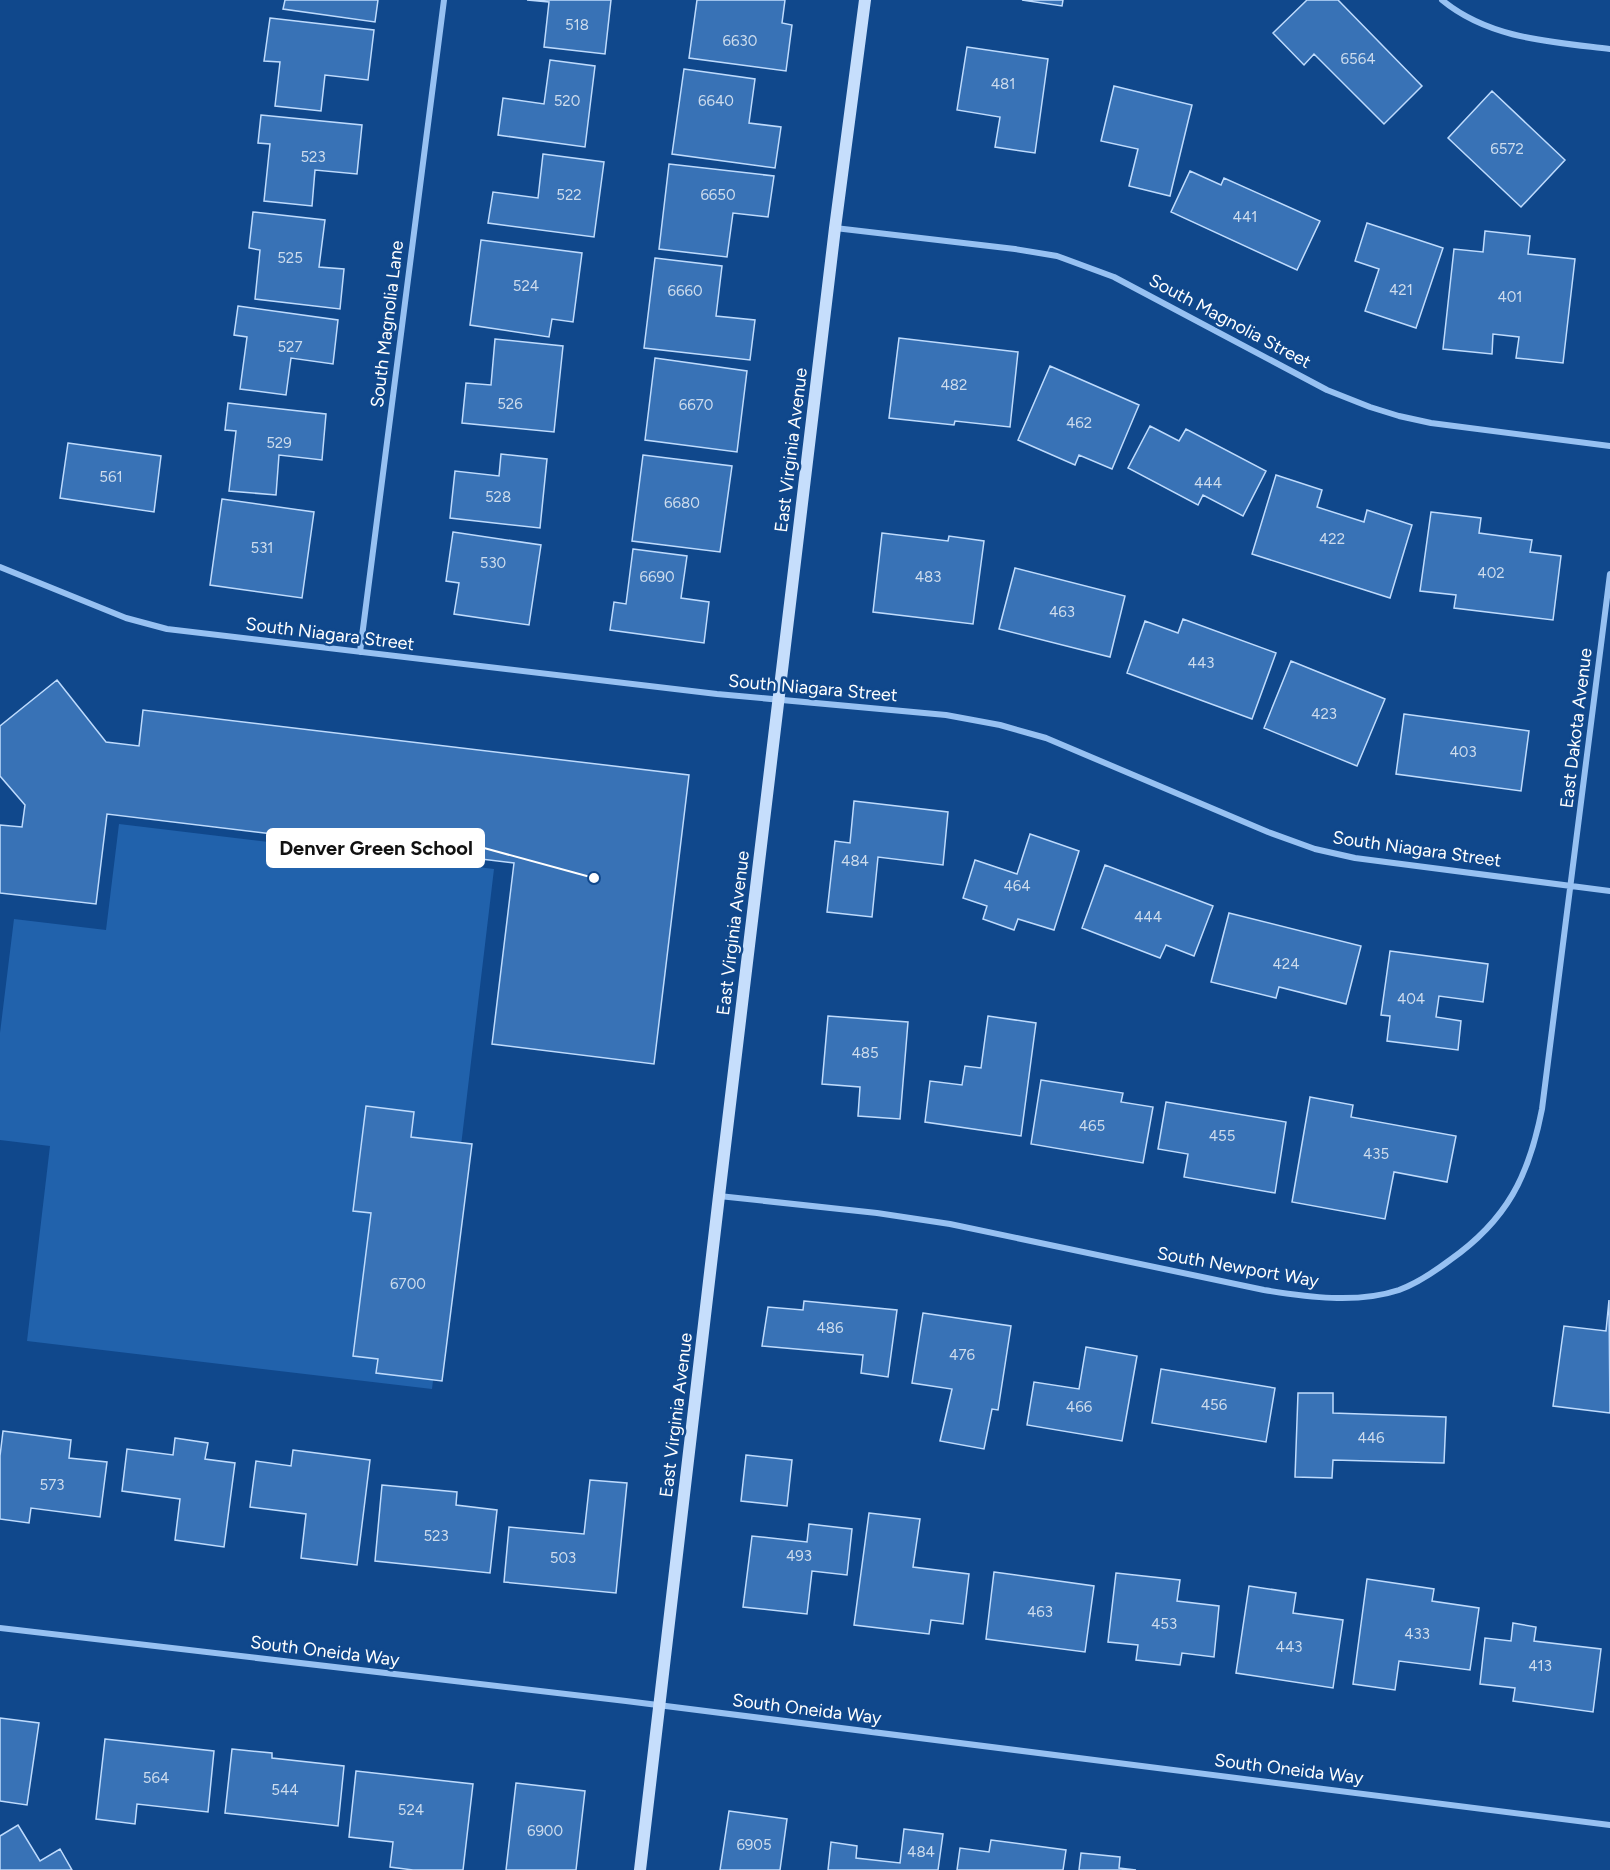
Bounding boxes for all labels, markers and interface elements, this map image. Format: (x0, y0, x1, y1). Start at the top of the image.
house number: 518 (565, 16, 589, 34)
house number: 6630 (723, 32, 757, 50)
house number: 6564 (1341, 50, 1375, 68)
house number: 481 (991, 75, 1015, 93)
house number: 520 (554, 92, 580, 110)
house number: 6640 (698, 92, 734, 110)
house number: 6572 (1490, 140, 1524, 158)
house number: 523 (300, 148, 326, 166)
house number: 522 (556, 186, 582, 204)
house number: 6650 (700, 186, 736, 204)
house number: 441 (1233, 208, 1257, 226)
street label: South Magnolia Lane (366, 239, 408, 409)
house number: 525 (277, 249, 303, 267)
street label: South Magnolia Street (1145, 269, 1315, 373)
house number: 524 (513, 277, 539, 295)
house number: 421 (1389, 281, 1413, 299)
house number: 6660 (667, 282, 703, 300)
house number: 401 (1497, 288, 1523, 306)
house number: 527 (277, 338, 303, 356)
street label: East Virginia Avenue (770, 366, 812, 534)
house number: 482 (941, 376, 967, 394)
house number: 526 (497, 395, 523, 413)
house number: 6670 (679, 396, 713, 414)
house number: 462 (1066, 414, 1092, 432)
house number: 529 (266, 434, 292, 452)
house number: 561 (99, 468, 123, 486)
house number: 444 (1194, 474, 1222, 492)
house number: 528 (485, 488, 511, 506)
house number: 6680 (664, 494, 700, 512)
house number: 422 (1319, 530, 1345, 548)
house number: 531 (251, 539, 273, 557)
house number: 530 (480, 554, 506, 572)
house number: 402 (1477, 564, 1505, 582)
house number: 6690 (639, 568, 675, 586)
house number: 483 (915, 568, 941, 586)
house number: 463 (1049, 603, 1075, 621)
street label: South Niagara Street (244, 613, 416, 655)
street label: East Dakota Avenue (1555, 646, 1597, 809)
house number: 443 (1188, 654, 1214, 672)
street label: South Niagara Street (727, 670, 899, 706)
house number: 423 (1311, 705, 1337, 723)
house number: 403 (1449, 743, 1477, 761)
street label: South Niagara Street (1331, 826, 1503, 872)
callout: Denver Green School (267, 829, 484, 867)
text: Denver Green School (279, 836, 473, 860)
street label: East Virginia Avenue (712, 849, 754, 1017)
house number: 484 (841, 852, 869, 870)
house number: 464 (1003, 877, 1031, 895)
house number: 444 (1134, 908, 1162, 926)
house number: 424 (1272, 955, 1300, 973)
house number: 404 (1397, 990, 1425, 1008)
house number: 485 (851, 1044, 879, 1062)
house number: 465 (1079, 1117, 1105, 1135)
house number: 455 (1209, 1127, 1235, 1145)
house number: 435 (1363, 1145, 1389, 1163)
street label: South Newport Way (1155, 1242, 1321, 1292)
house number: 6700 (390, 1275, 426, 1293)
house number: 486 (816, 1319, 844, 1337)
street label: East Virginia Avenue (655, 1331, 697, 1499)
house number: 476 (949, 1346, 975, 1364)
house number: 456 (1201, 1396, 1228, 1414)
house number: 466 (1066, 1398, 1093, 1416)
house number: 446 (1357, 1429, 1385, 1447)
house number: 573 (40, 1476, 64, 1494)
house number: 523 (423, 1527, 449, 1545)
house number: 493 (786, 1547, 812, 1565)
house number: 503 (550, 1549, 576, 1567)
house number: 463 (1027, 1603, 1053, 1621)
house number: 453 (1151, 1615, 1177, 1633)
house number: 433 (1404, 1625, 1430, 1643)
street label: South Oneida Way (249, 1631, 401, 1671)
house number: 443 (1276, 1638, 1302, 1656)
house number: 413 (1528, 1657, 1552, 1675)
street label: South Oneida Way (731, 1689, 883, 1729)
street label: South Oneida Way (1213, 1749, 1365, 1789)
house number: 564 (143, 1769, 169, 1787)
house number: 544 (271, 1781, 299, 1799)
house number: 524 (398, 1801, 424, 1819)
house number: 6900 (527, 1822, 563, 1840)
house number: 6905 (736, 1836, 772, 1854)
house number: 484 (907, 1843, 935, 1861)

